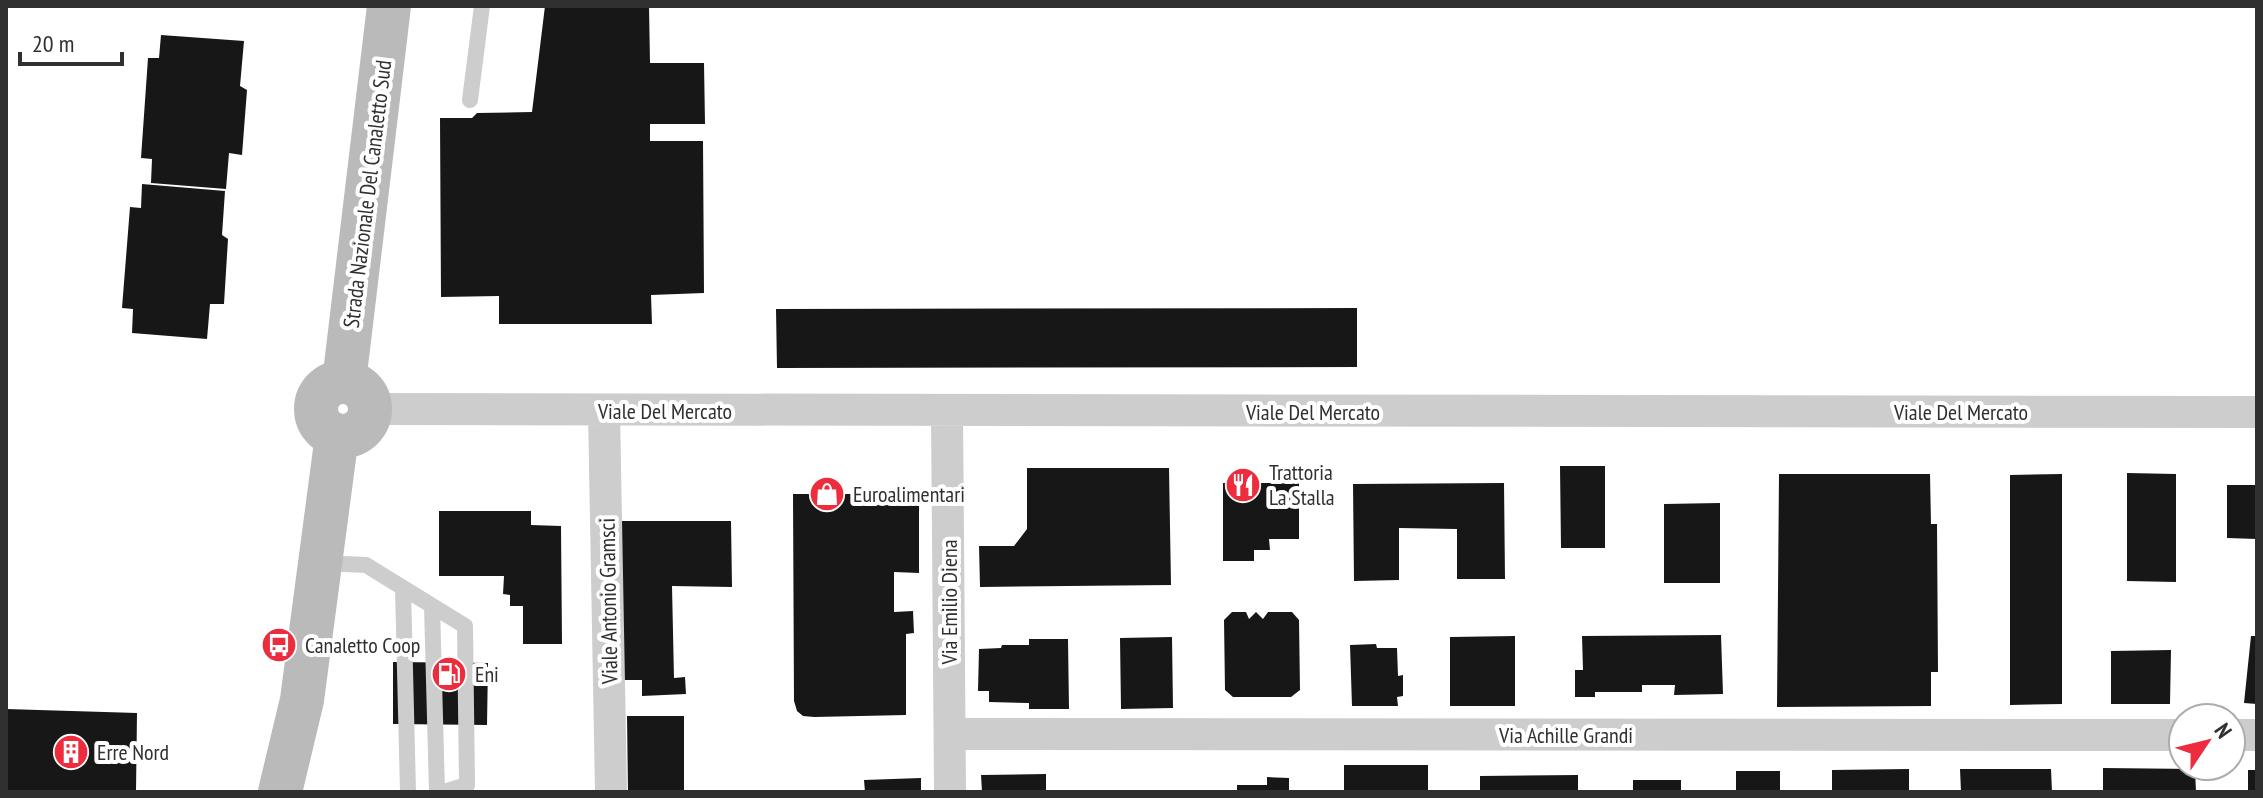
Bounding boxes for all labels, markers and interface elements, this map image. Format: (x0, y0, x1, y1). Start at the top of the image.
scale bar (20, 16, 122, 66)
text: 20 m (32, 28, 74, 59)
street label: Strada Nazionale Del Canaletto Sud (337, 58, 397, 330)
street label: Viale Del Mercato (597, 397, 732, 425)
street label: Viale Del Mercato (1245, 398, 1380, 426)
street label: Viale Del Mercato (1893, 398, 2028, 426)
place label: Trattoria La Stalla (1269, 458, 1335, 511)
restaurant icon: Trattoria La Stalla (1224, 466, 1262, 504)
shop icon: Euroalimentari (808, 475, 846, 513)
place label: Euroalimentari (853, 480, 965, 508)
street label: Viale Antonio Gramsci (593, 518, 623, 685)
street label: Via Emilio Diena (935, 540, 963, 665)
bus stop icon: Canaletto Coop (260, 626, 298, 664)
place label: Canaletto Coop (305, 631, 420, 659)
fuel station icon: Eni (430, 655, 468, 693)
place label: Eni (475, 660, 499, 688)
north arrow (2167, 702, 2247, 782)
text: N (2209, 718, 2238, 743)
street label: Via Achille Grandi (1498, 721, 1633, 749)
building icon: Erre Nord (52, 733, 90, 771)
place label: Erre Nord (97, 738, 169, 766)

